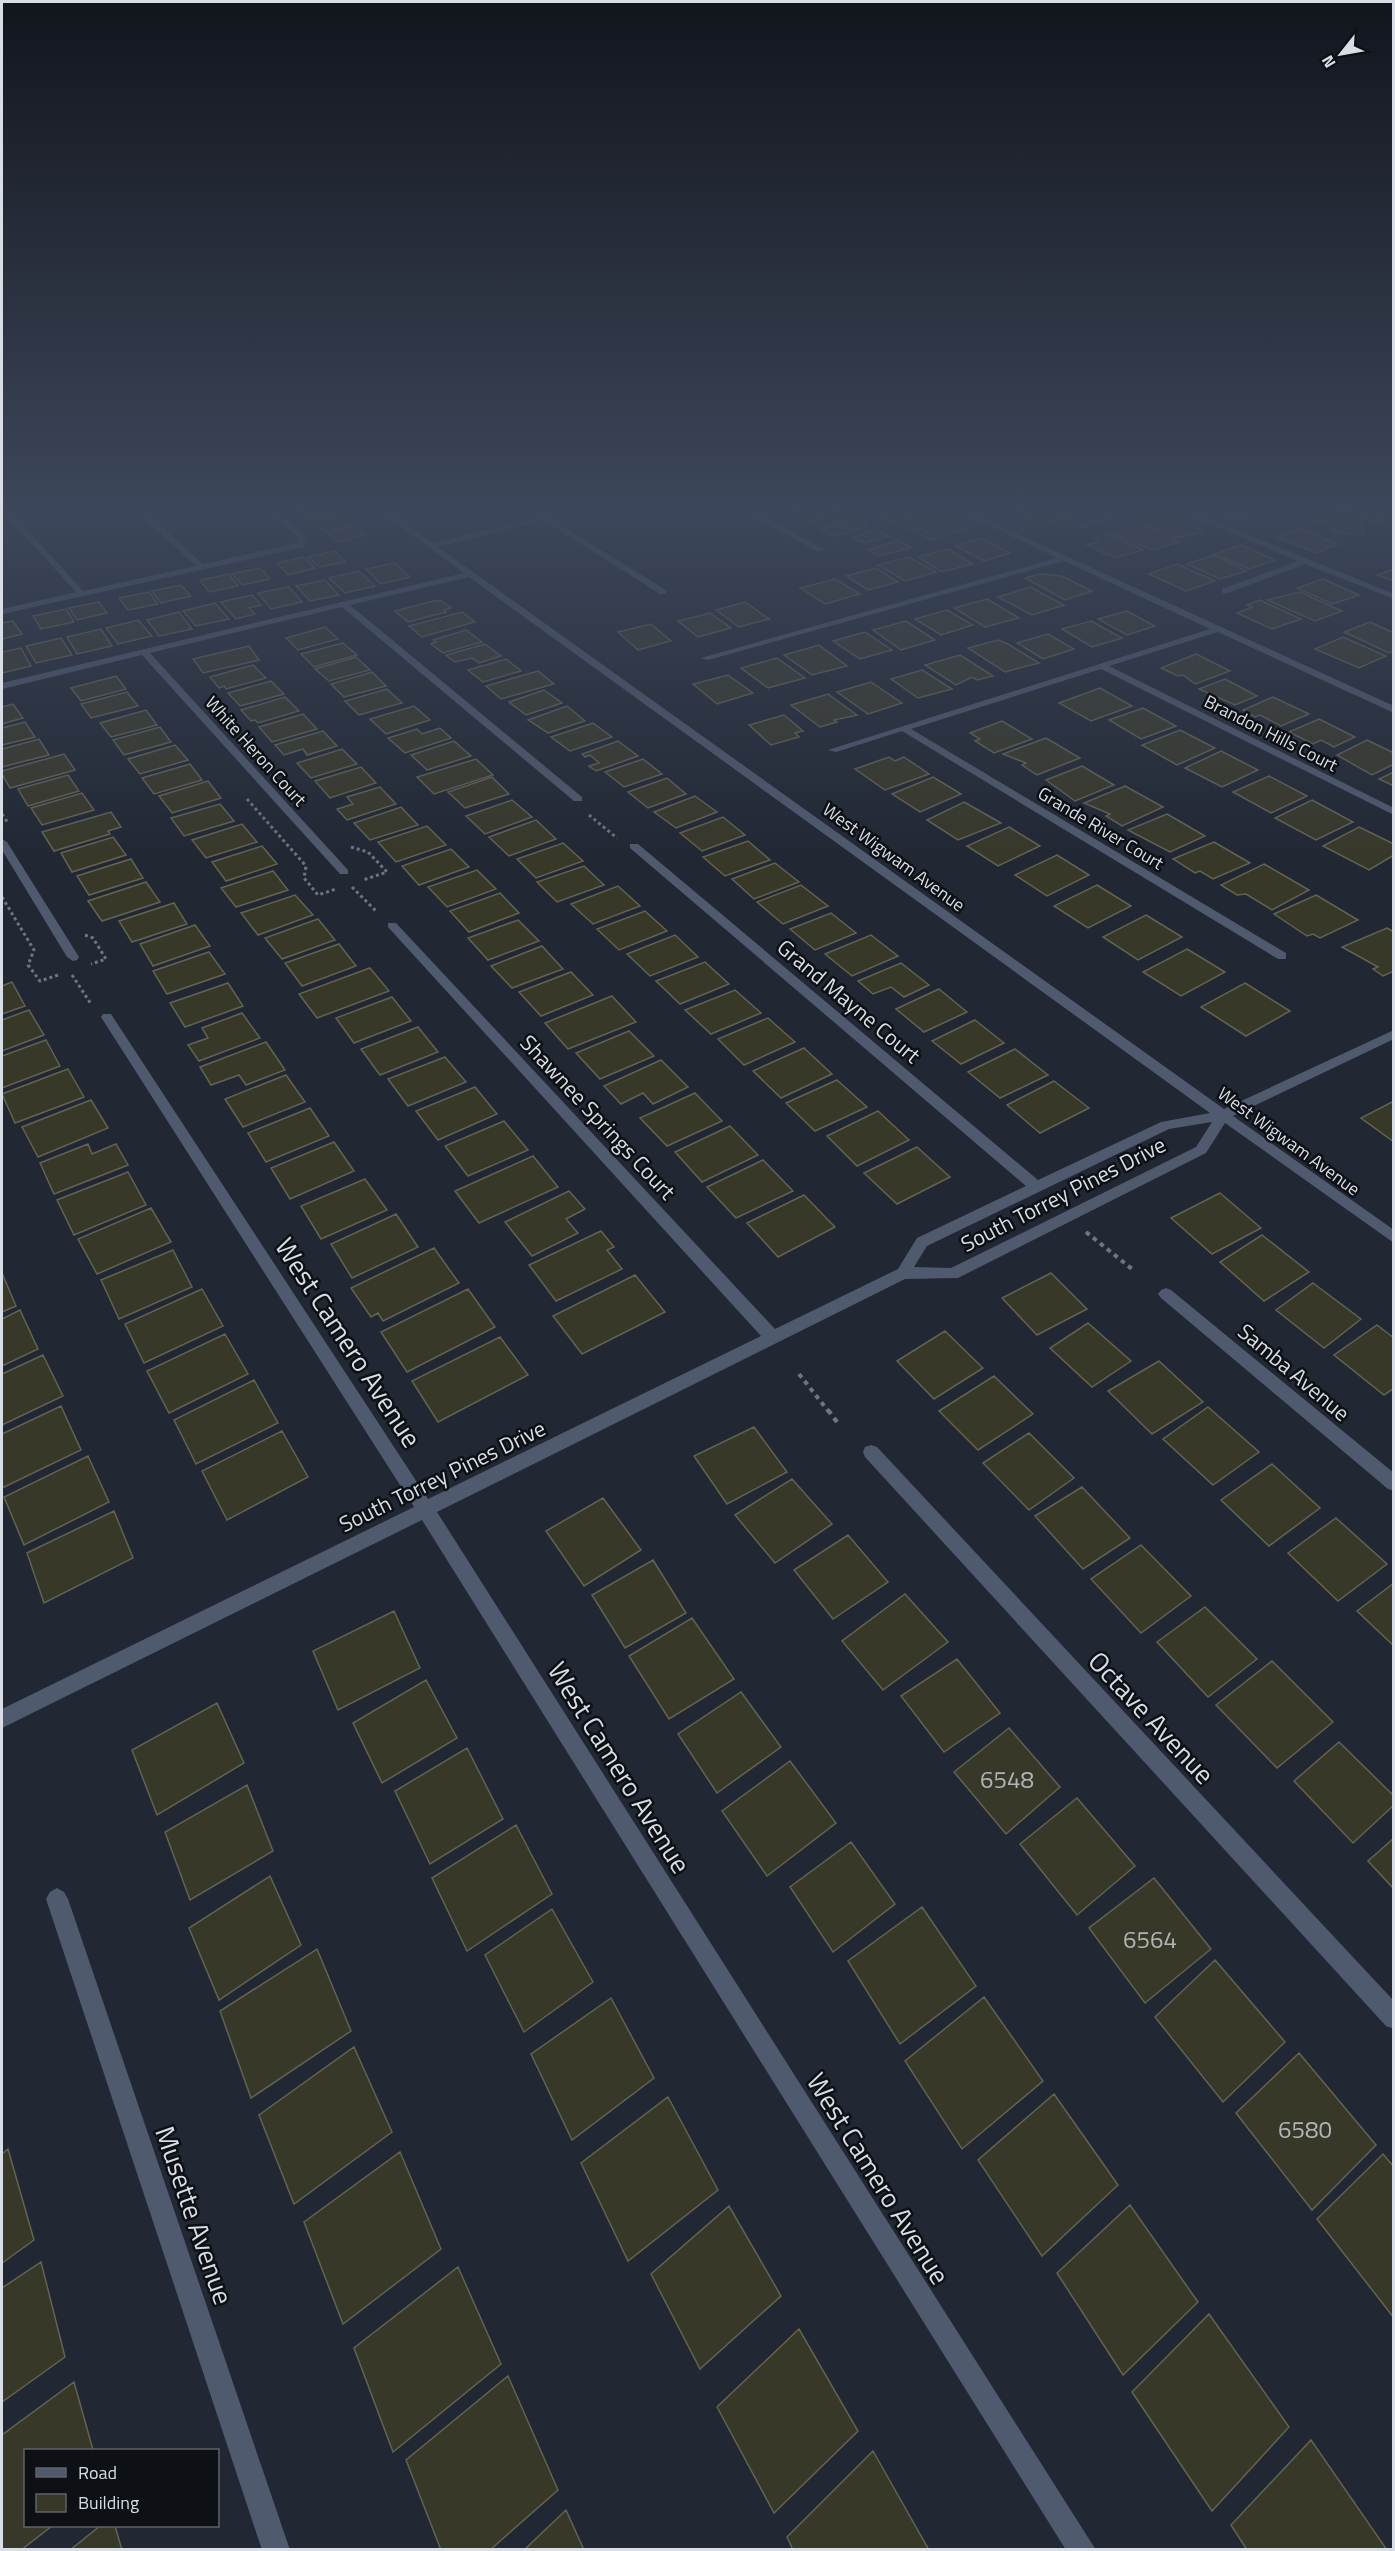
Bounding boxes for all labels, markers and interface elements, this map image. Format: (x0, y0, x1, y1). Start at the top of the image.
north arrow (1311, 24, 1371, 84)
text: N (1315, 51, 1341, 73)
street label: Brandon Hills Court (1200, 688, 1343, 779)
street label: White Heron Court (199, 690, 313, 813)
street label: Grande River Court (1033, 780, 1170, 877)
street label: West Wigwam Avenue (817, 796, 971, 918)
street label: Grand Mayne Court (770, 931, 929, 1072)
street label: Shawnee Springs Court (512, 1027, 684, 1207)
street label: West Wigwam Avenue (1212, 1080, 1366, 1202)
street label: South Torrey Pines Drive (955, 1128, 1171, 1260)
street label: West Camero Avenue (266, 1229, 432, 1455)
street label: Samba Avenue (1230, 1315, 1358, 1429)
street label: South Torrey Pines Drive (333, 1411, 551, 1541)
street label: Octave Avenue (1079, 1641, 1225, 1793)
street label: West Camero Avenue (538, 1653, 702, 1881)
house number: 6548 (980, 1761, 1034, 1797)
house number: 6564 (1123, 1921, 1177, 1957)
street label: West Camero Avenue (797, 2064, 961, 2292)
house number: 6580 (1278, 2111, 1332, 2147)
street label: Musette Avenue (145, 2120, 245, 2310)
legend (24, 2449, 219, 2527)
text: Road (78, 2459, 117, 2486)
text: Building (78, 2489, 139, 2516)

